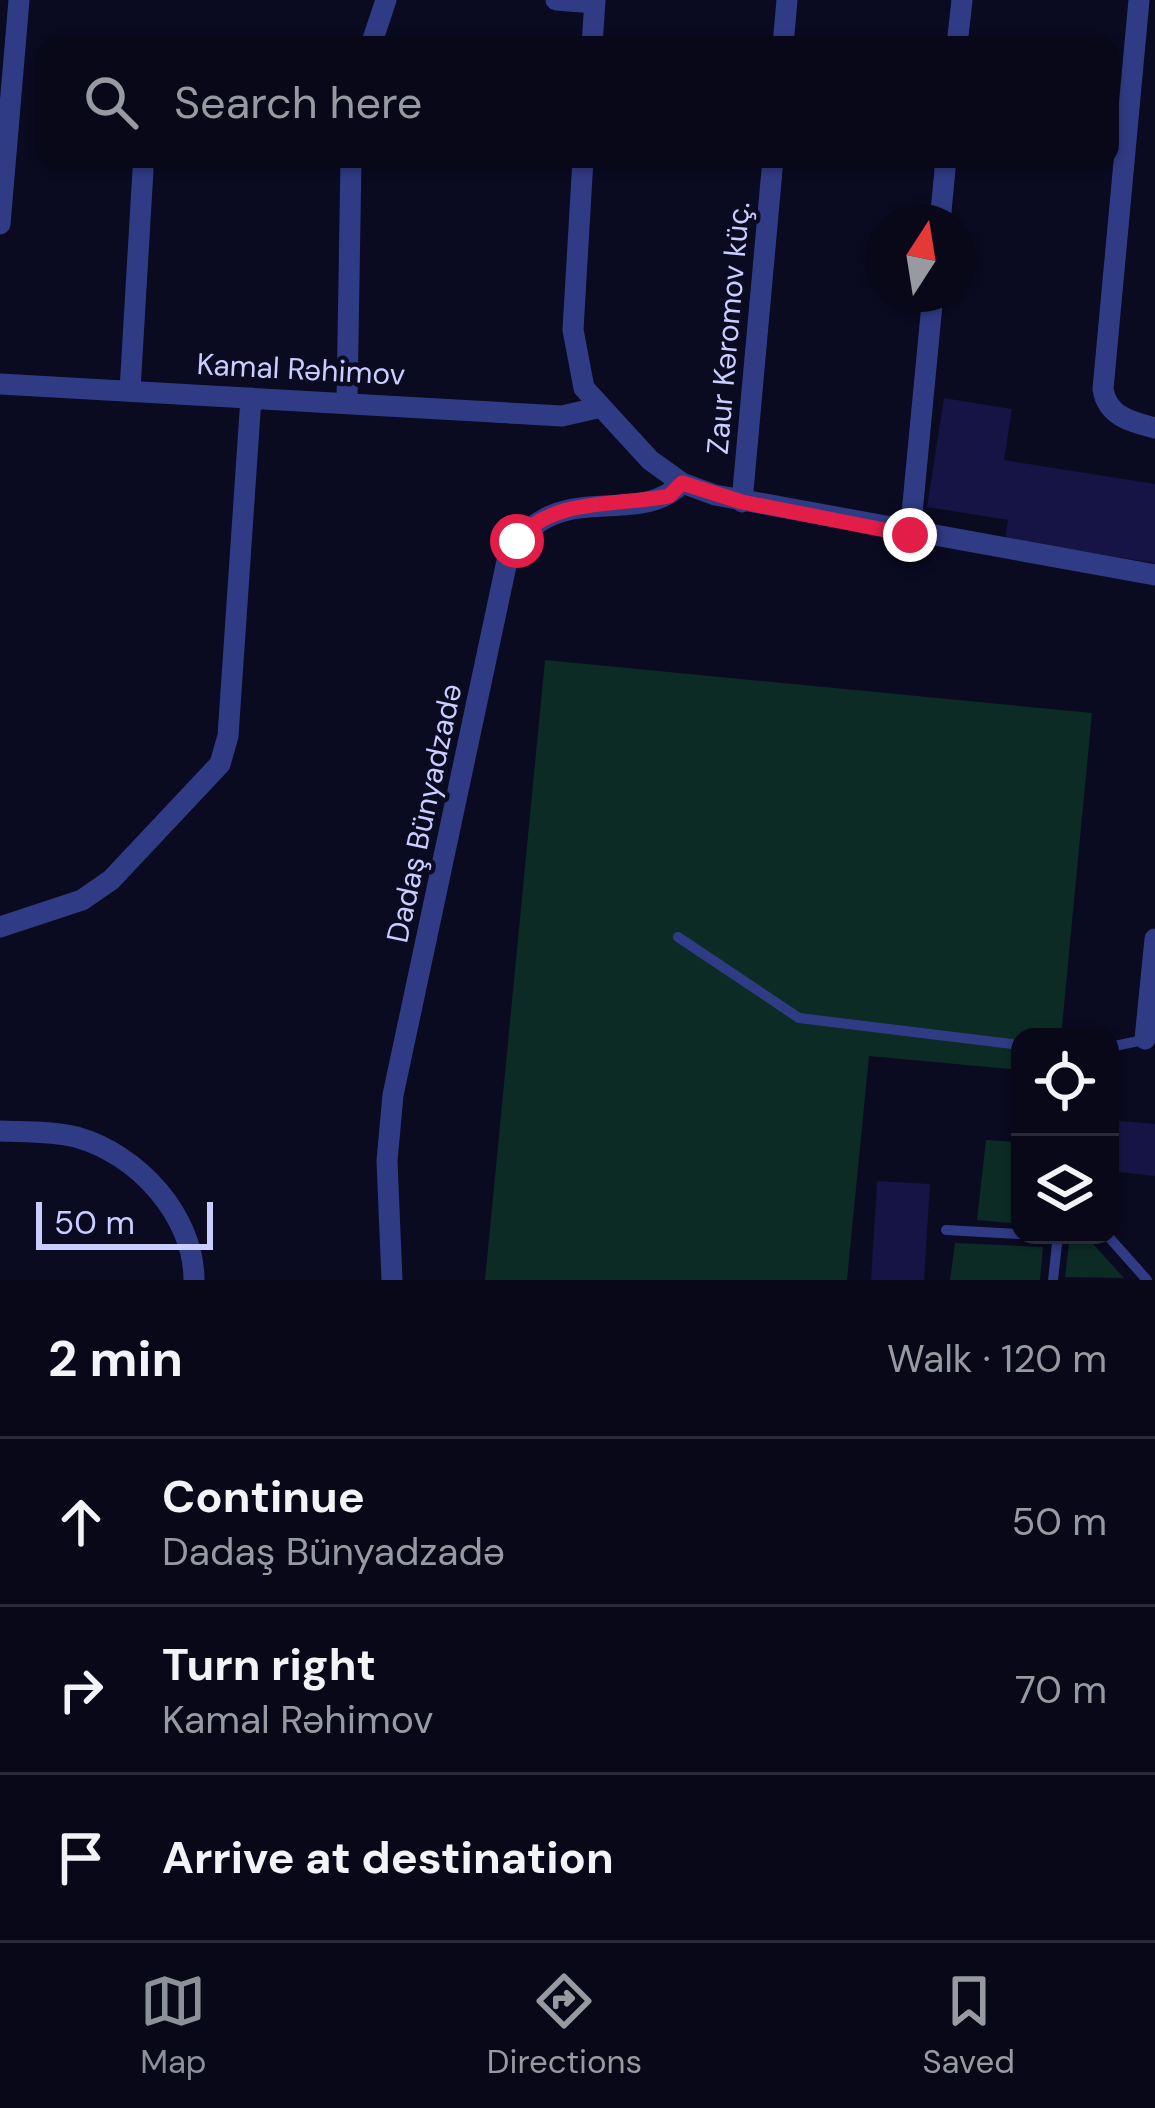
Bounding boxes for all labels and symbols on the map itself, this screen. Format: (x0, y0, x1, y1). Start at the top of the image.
street label: Zaur Kəromov küç. (698, 200, 758, 456)
north arrow (867, 204, 975, 312)
street label: Kamal Rəhimov (196, 344, 407, 394)
route end (883, 508, 937, 562)
route start (490, 514, 544, 568)
street label: Dadaş Bünyadzadə (377, 680, 471, 946)
scale bar (36, 1196, 213, 1249)

